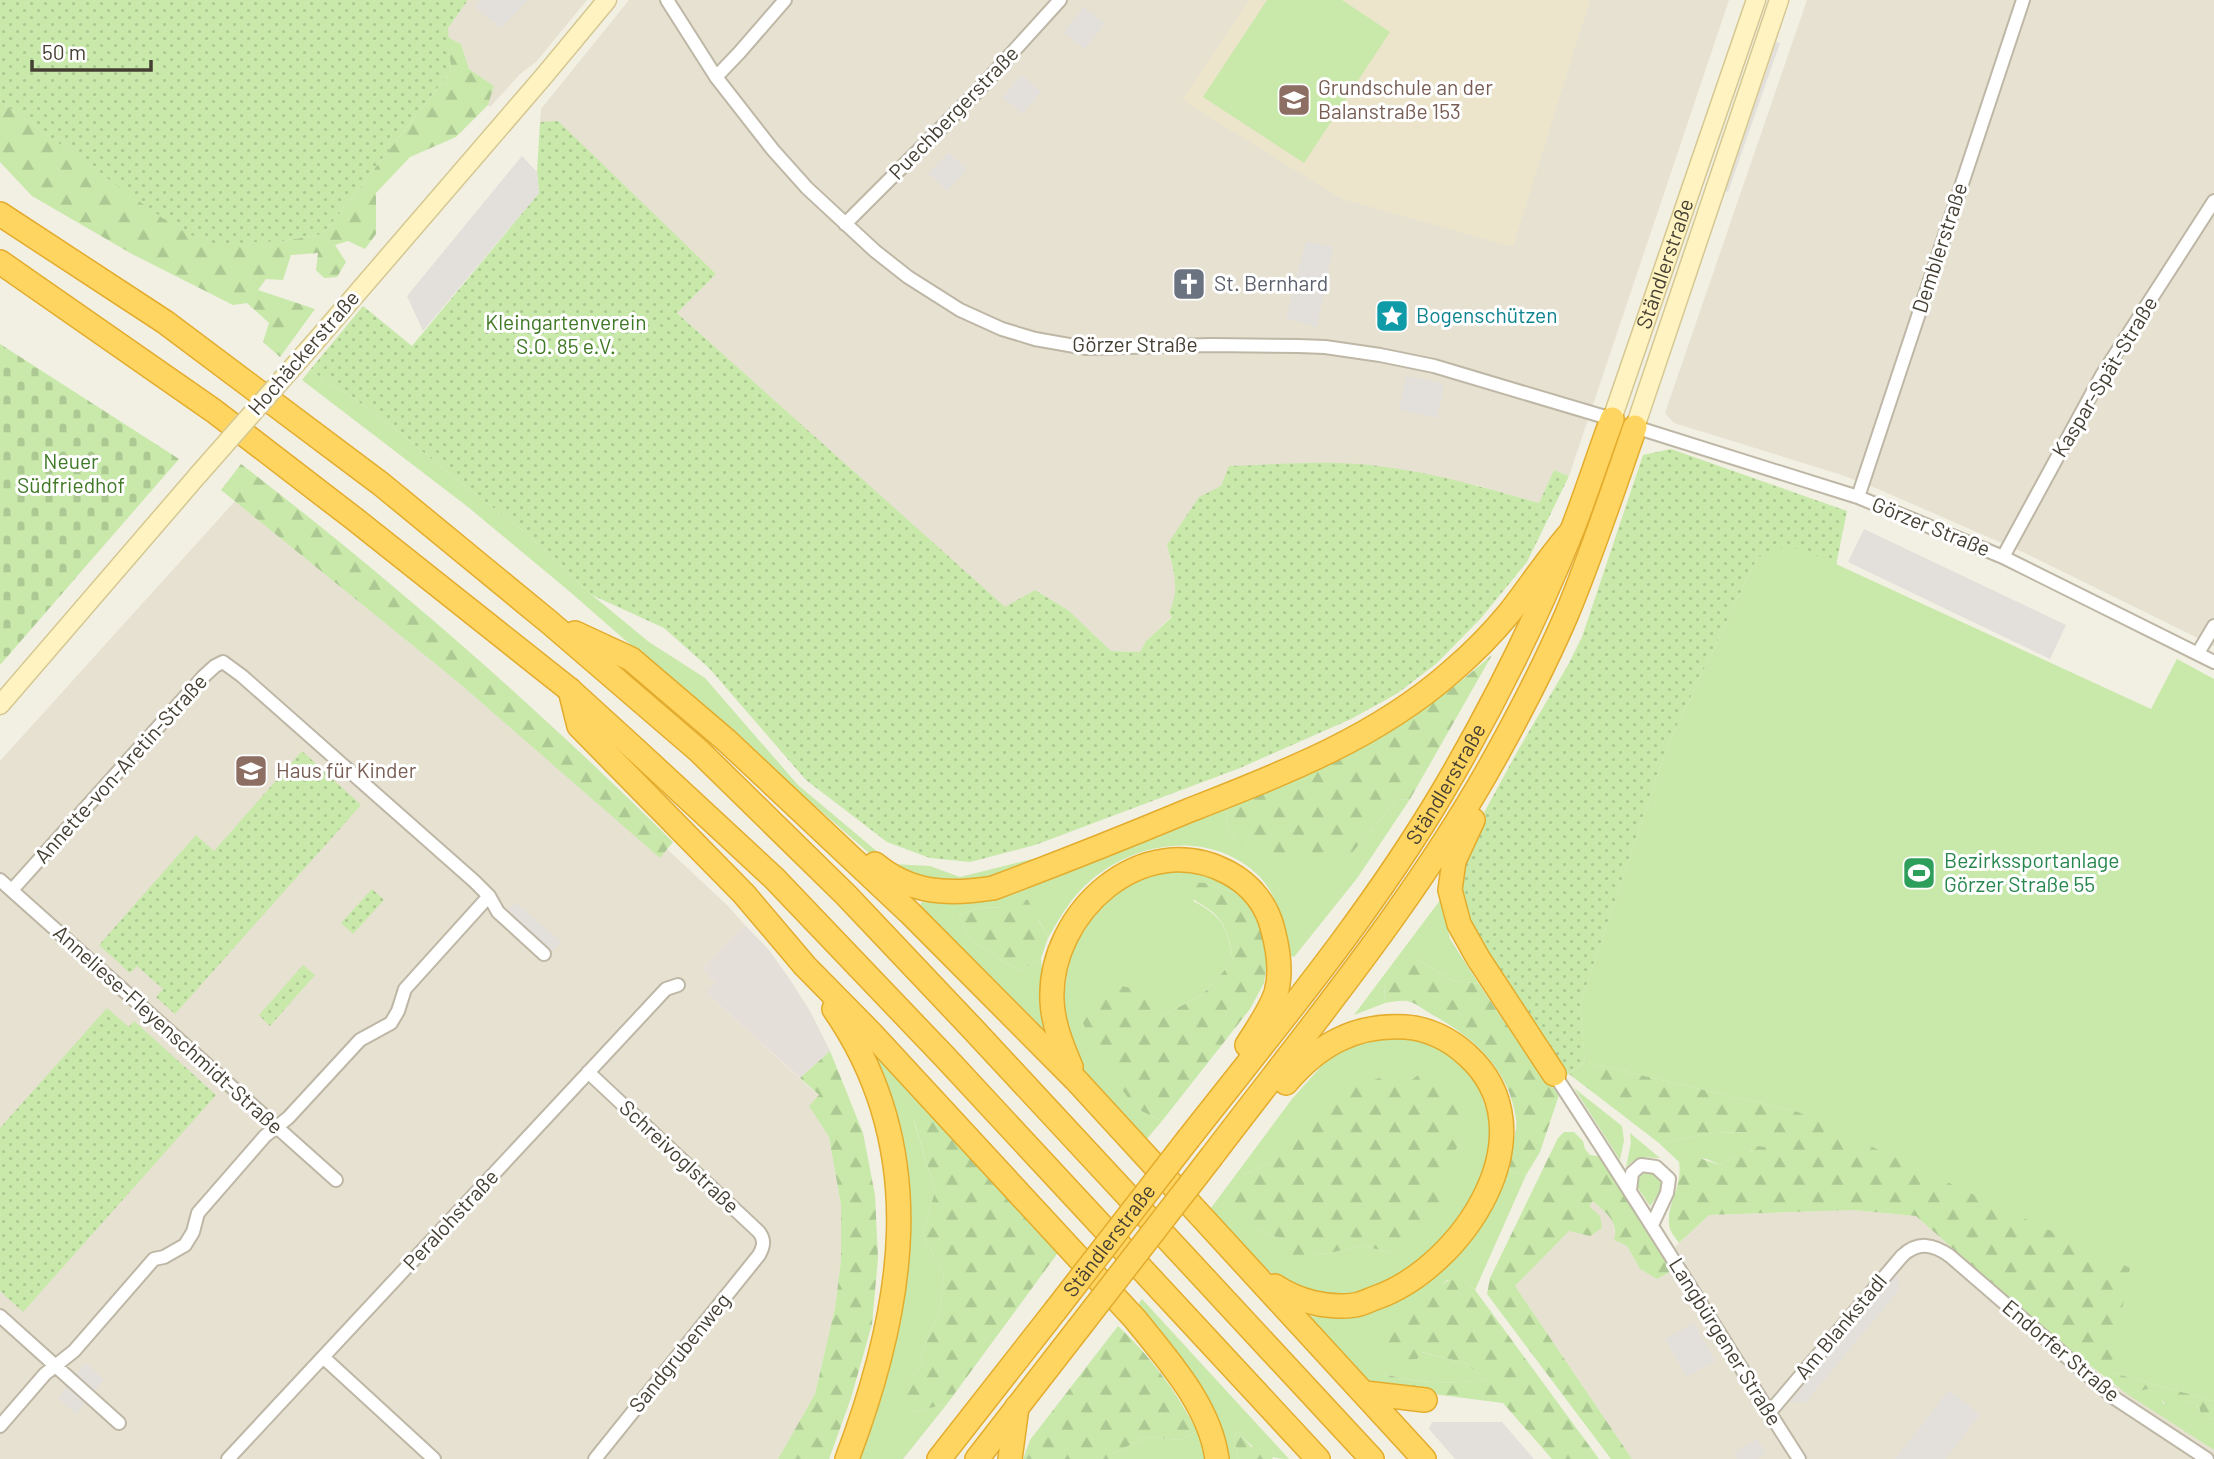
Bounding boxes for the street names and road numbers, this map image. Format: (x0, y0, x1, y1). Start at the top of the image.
street label: Puechbergerstraße (883, 40, 1023, 184)
street label: Demblerstraße (1906, 179, 1971, 316)
street label: Ständlerstraße (1630, 195, 1698, 332)
street label: Hochäckerstraße (242, 285, 364, 419)
street label: Kaspar-Spät-Straße (2046, 291, 2162, 461)
street label: Görzer Straße (1072, 331, 1198, 356)
street label: Görzer Straße (1869, 491, 1994, 561)
street label: Annette-von-Aretin-Straße (28, 668, 211, 868)
street label: Ständlerstraße (1400, 719, 1490, 848)
street label: Anneliese-Fleyenschmidt-Straße (49, 919, 289, 1139)
street label: Schreivoglstraße (615, 1094, 745, 1218)
street label: Peralohstraße (397, 1164, 503, 1274)
street label: Ständlerstraße (1057, 1178, 1160, 1301)
street label: Langbürgener Straße (1664, 1253, 1788, 1430)
street label: Am Blankstadl (1789, 1268, 1891, 1384)
street label: Sandgrubenweg (623, 1287, 735, 1417)
street label: Endorfer Straße (1998, 1294, 2126, 1406)

